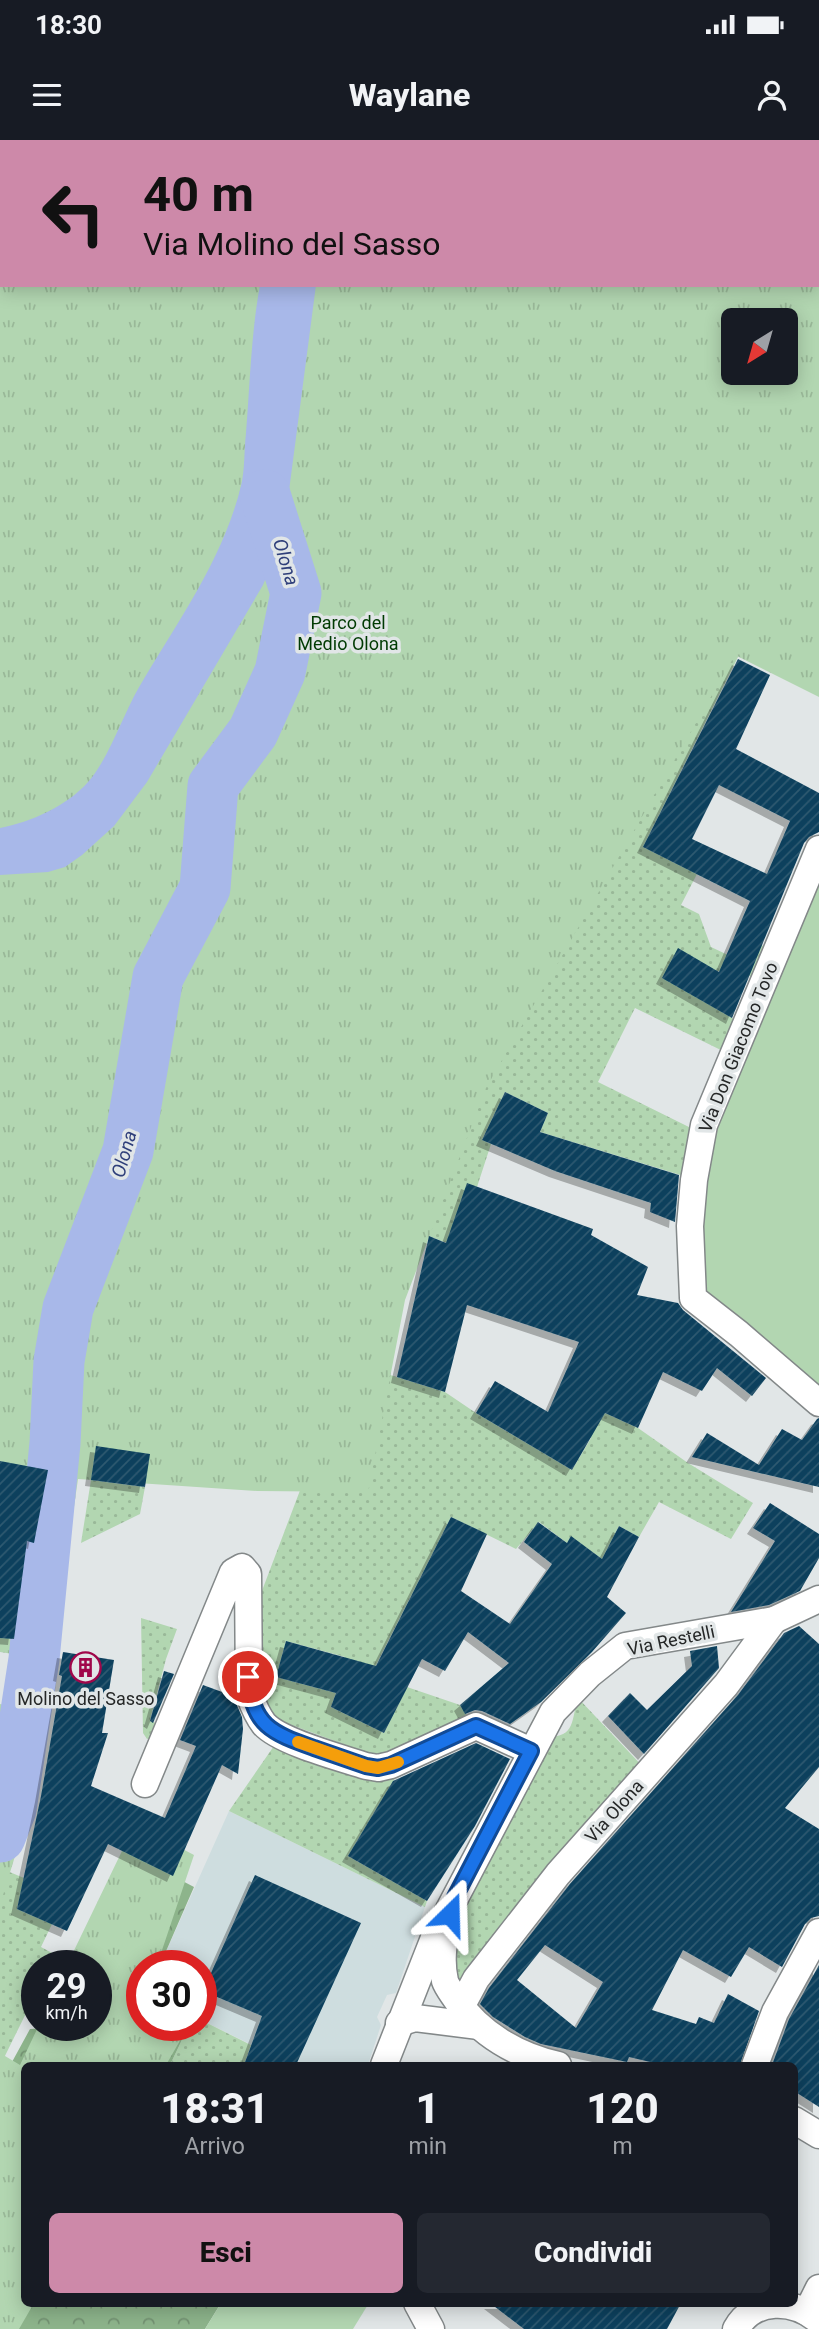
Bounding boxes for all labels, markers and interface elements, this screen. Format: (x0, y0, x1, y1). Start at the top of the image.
text: 18:30 (35, 10, 102, 40)
icon: menu (28, 76, 66, 114)
text: Waylane (349, 76, 470, 114)
icon: person (753, 76, 791, 114)
text: 40 m (143, 166, 254, 223)
icon: left (28, 168, 119, 259)
text: Via Molino del Sasso (143, 225, 441, 263)
north arrow (721, 308, 798, 385)
map controls (721, 308, 798, 385)
water label: Olona (268, 536, 304, 588)
park label: Parco del Medio Olona (297, 612, 399, 654)
street label: Via Don Giacomo Tovo (694, 959, 782, 1135)
water label: Olona (106, 1128, 142, 1180)
street label: Via Restelli (625, 1621, 717, 1659)
pin (218, 1647, 278, 1707)
building icon: Molino del Sasso (69, 1651, 103, 1685)
icon: arrive (229, 1658, 267, 1696)
place label: Molino del Sasso (17, 1688, 155, 1709)
street label: Via Olona (580, 1775, 648, 1847)
position arrow (413, 1877, 487, 1951)
speed limit sign: 30 (126, 1950, 217, 2041)
text: 29 (46, 1966, 87, 2007)
text: km/h (45, 2002, 88, 2023)
text: 18:31 (160, 2084, 269, 2133)
text: 1 (416, 2084, 440, 2133)
text: 120 (586, 2084, 659, 2133)
text: Arrivo (185, 2133, 245, 2160)
text: min (408, 2133, 447, 2160)
text: m (612, 2133, 633, 2160)
button: Esci (49, 2213, 403, 2293)
button: Condividi (417, 2213, 770, 2293)

